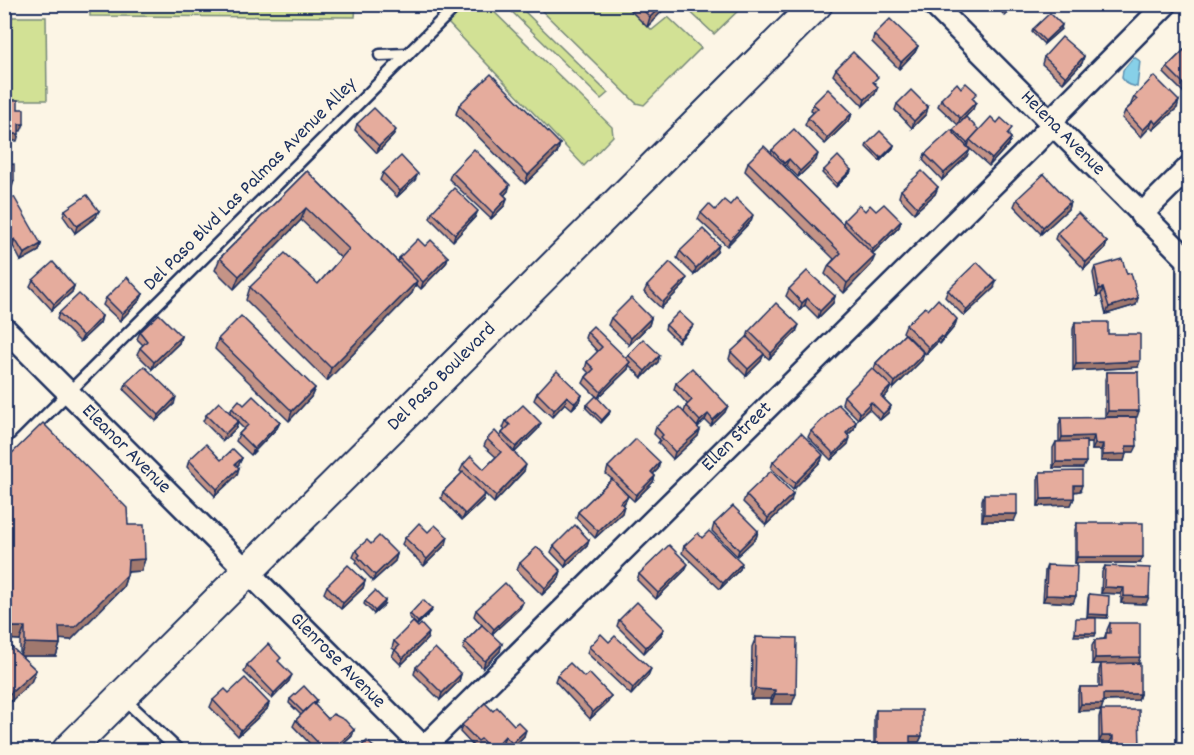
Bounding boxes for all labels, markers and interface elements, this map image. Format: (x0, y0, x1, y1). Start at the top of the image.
street label: Del Paso Blvd Las Palmas Avenue Alley (138, 71, 365, 298)
street label: Helena Avenue (1013, 85, 1111, 183)
street label: Del Paso Boulevard (381, 317, 503, 438)
street label: Ellen Street (696, 396, 779, 479)
street label: Eleanor Avenue (74, 398, 177, 501)
street label: Glenrose Avenue (283, 607, 392, 716)

